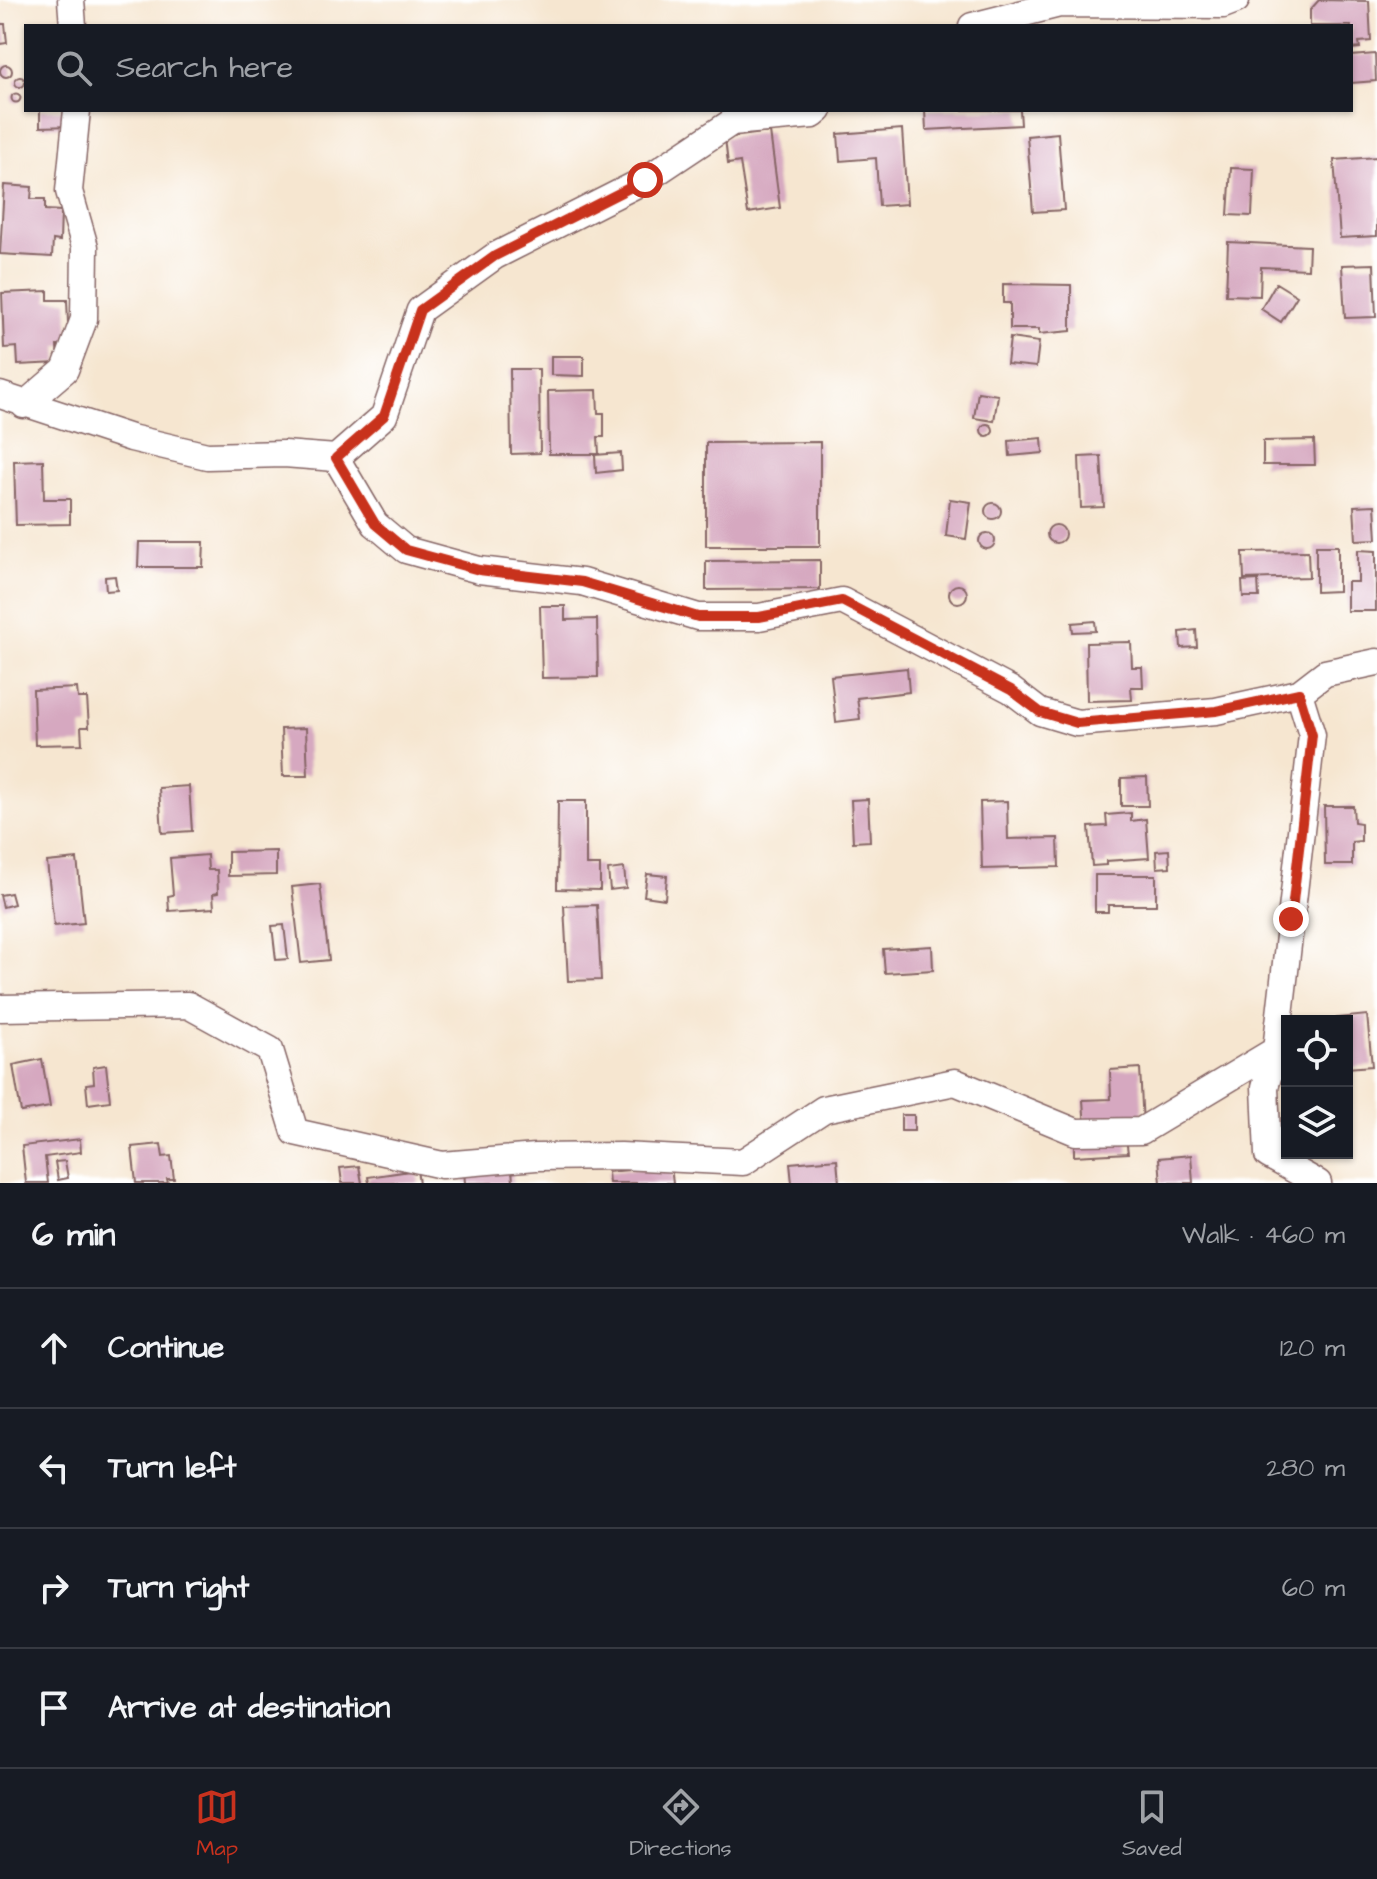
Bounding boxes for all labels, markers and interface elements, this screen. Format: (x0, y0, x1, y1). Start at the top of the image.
search box (24, 24, 1353, 112)
icon: search (52, 46, 96, 90)
text: Search here (116, 47, 293, 89)
route start (627, 162, 663, 198)
route end (1273, 901, 1309, 937)
map controls (1281, 1015, 1353, 1159)
button: locate (1281, 1015, 1353, 1087)
button: layers (1281, 1087, 1353, 1159)
text: 6 min (32, 1211, 116, 1259)
text: Walk · 460 m (1182, 1217, 1345, 1253)
icon: ahead (32, 1326, 76, 1370)
text: Continue (108, 1327, 224, 1369)
text: 120 m (1280, 1330, 1345, 1366)
icon: left (32, 1446, 76, 1490)
text: Turn left (108, 1447, 236, 1489)
text: 280 m (1266, 1450, 1345, 1486)
icon: right (32, 1566, 76, 1610)
text: Turn right (108, 1567, 249, 1609)
text: 60 m (1282, 1570, 1345, 1606)
icon: arrive (32, 1686, 76, 1730)
text: Arrive at destination (108, 1687, 390, 1729)
tab: Map (195, 1785, 239, 1864)
tab: Directions (629, 1785, 732, 1864)
tab: Saved (1122, 1785, 1182, 1864)

